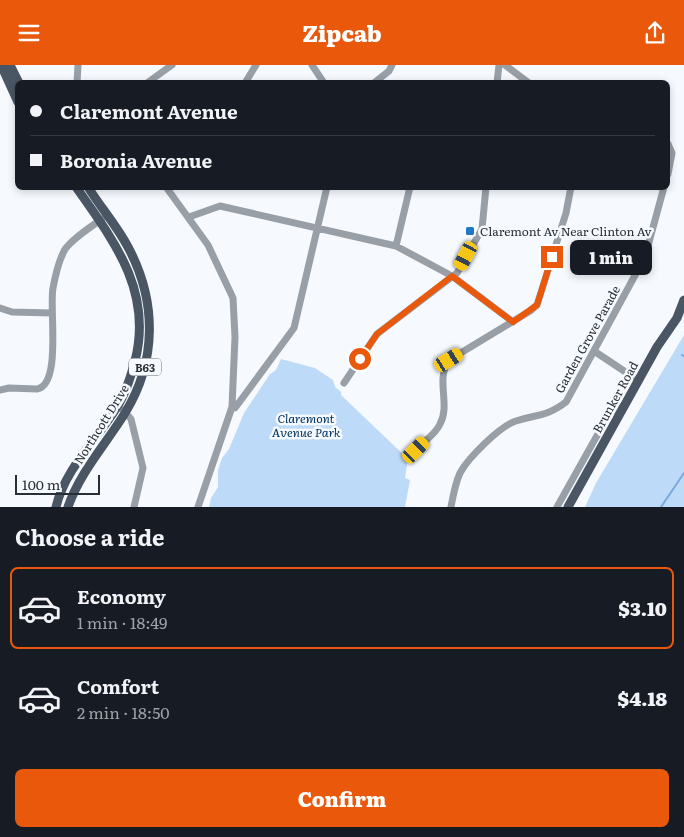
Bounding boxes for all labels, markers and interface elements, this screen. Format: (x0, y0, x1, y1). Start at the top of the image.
text: Zipcab (302, 16, 382, 49)
icon: menu (15, 19, 43, 47)
icon: share (641, 19, 669, 47)
text: Claremont Avenue (60, 97, 238, 125)
text: Boronia Avenue (60, 146, 212, 174)
place label: Claremont Av Near Clinton Av (480, 222, 652, 240)
marker: Claremont Av Near Clinton Av (464, 225, 476, 237)
car (452, 239, 479, 273)
callout: 1 min (570, 239, 652, 275)
text: 1 min (589, 245, 633, 269)
route end (541, 246, 563, 268)
street label: Garden Grove Parade (550, 282, 624, 396)
car (432, 346, 465, 374)
route start (349, 348, 371, 370)
street label: Brunker Road (588, 357, 642, 436)
road number: B63 (129, 359, 161, 375)
street label: Northcott Drive (69, 381, 133, 467)
park label: Claremont Avenue Park (272, 409, 341, 441)
car (400, 434, 431, 466)
scale bar (15, 472, 100, 495)
text: 100 m (22, 474, 60, 494)
text: Choose a ride (15, 520, 164, 553)
text: Economy (77, 582, 166, 610)
icon: car (17, 586, 62, 631)
text: $3.10 (618, 594, 667, 622)
text: 1 min · 18:49 (77, 610, 167, 634)
text: Comfort (77, 672, 159, 700)
icon: car (17, 676, 62, 721)
text: $4.18 (618, 684, 667, 712)
text: 2 min · 18:50 (77, 700, 170, 724)
button: Confirm (15, 769, 669, 827)

